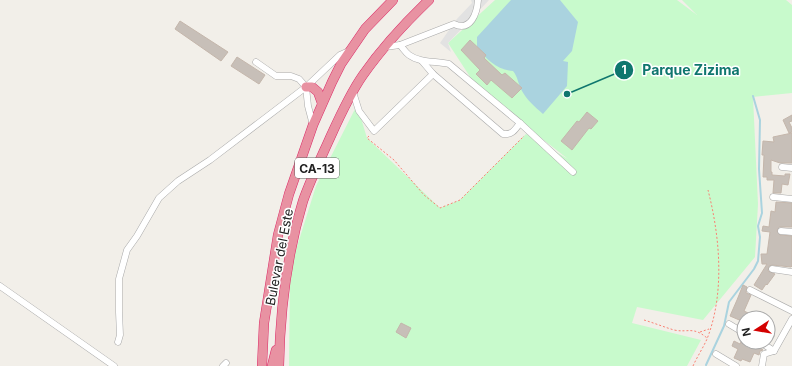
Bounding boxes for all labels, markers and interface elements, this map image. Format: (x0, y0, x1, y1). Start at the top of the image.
callout: Parque Zizima (614, 57, 748, 83)
text: Parque Zizima (642, 61, 740, 78)
text: 1 (621, 62, 627, 77)
road number: CA-13 (295, 158, 339, 178)
street label: Bulevar del Este (262, 207, 296, 307)
north arrow (736, 310, 776, 350)
text: N (738, 327, 754, 338)

